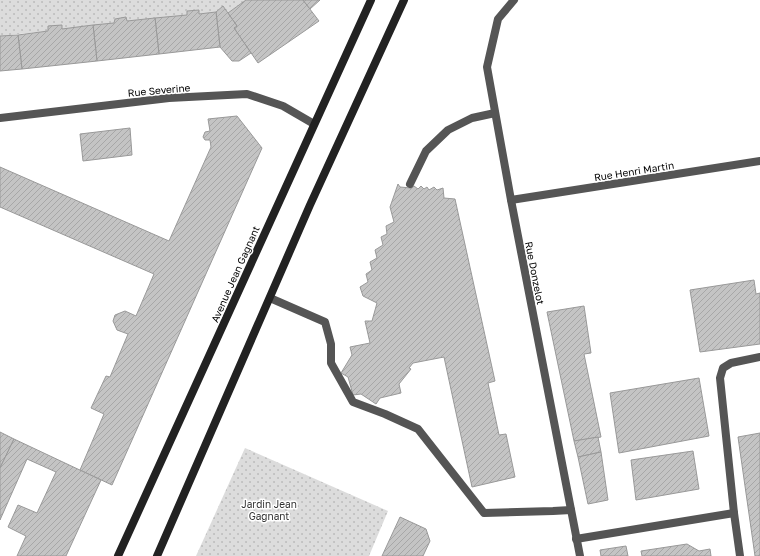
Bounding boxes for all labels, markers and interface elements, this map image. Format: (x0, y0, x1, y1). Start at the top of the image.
street label: Rue Severine (127, 81, 191, 99)
street label: Rue Henri Martin (593, 159, 675, 183)
street label: Avenue Jean Gagnant (208, 224, 262, 324)
street label: Rue Donzelot (523, 240, 547, 306)
park label: Jardin Jean Gagnant (241, 498, 297, 522)

